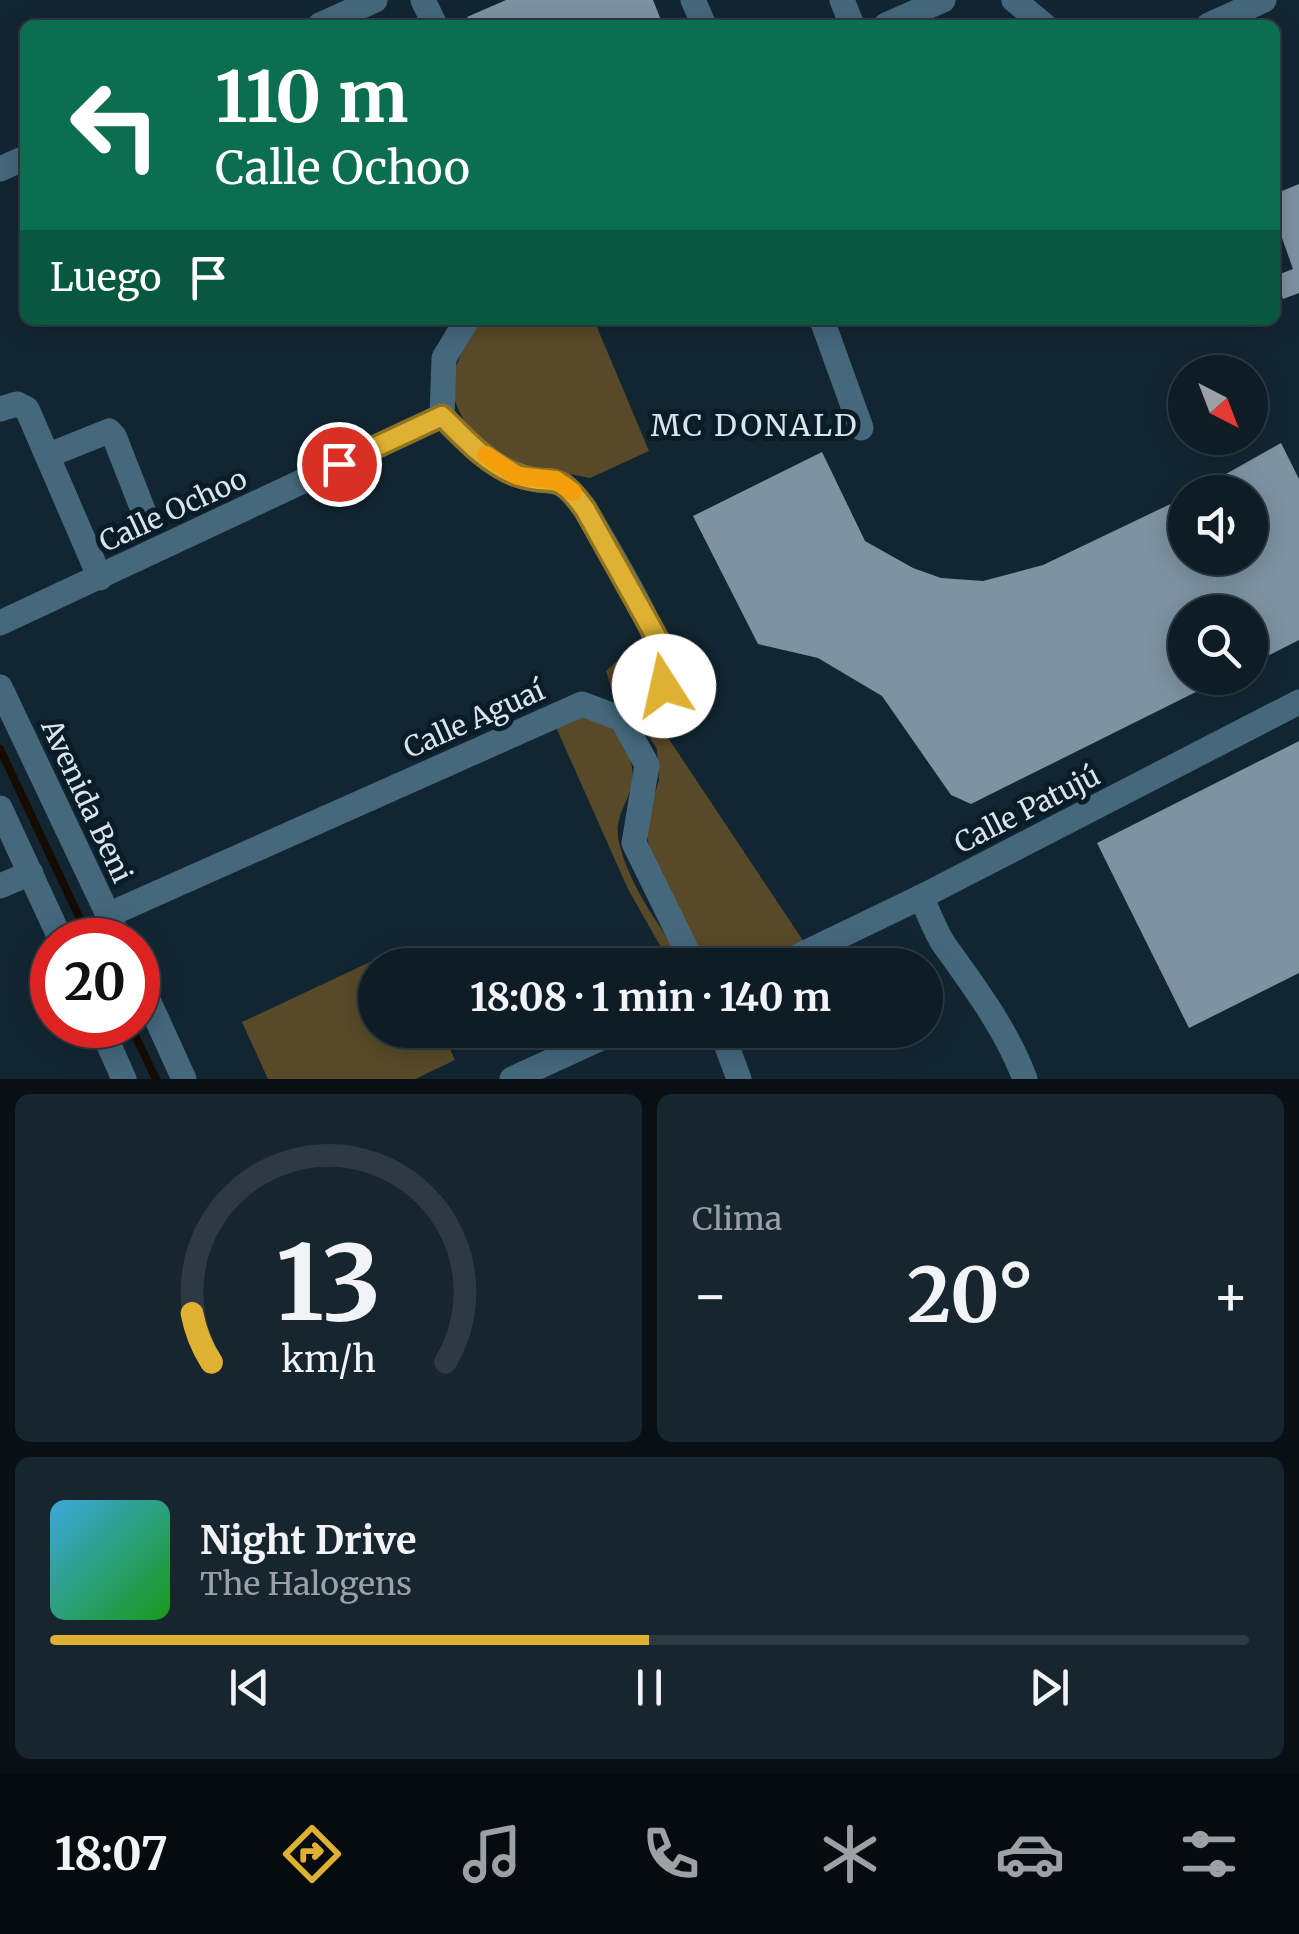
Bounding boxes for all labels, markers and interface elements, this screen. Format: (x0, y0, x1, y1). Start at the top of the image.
text: 110 m (215, 53, 408, 141)
icon: left (50, 60, 180, 190)
text: Calle Ochoo (215, 140, 470, 196)
icon: arrive (181, 250, 236, 305)
text: Luego (50, 254, 161, 301)
north arrow (1168, 355, 1268, 455)
map controls (1168, 355, 1268, 695)
district label: MC DONALD (651, 406, 859, 444)
pin (297, 422, 382, 507)
icon: arrive (312, 437, 367, 492)
street label: Calle Ochoo (93, 460, 253, 560)
button: sound (1168, 475, 1268, 575)
button: search (1168, 595, 1268, 695)
position arrow (612, 634, 716, 738)
street label: Calle Aguaí (398, 672, 551, 766)
street label: Avenida Beni (33, 713, 141, 888)
street label: Calle Patujú (948, 757, 1106, 861)
speed limit sign: 20 (30, 918, 160, 1048)
text: 18:08 · 1 min · 140 m (470, 974, 831, 1021)
text: Clima (692, 1199, 782, 1239)
text: 13 (276, 1218, 381, 1348)
text: 20° (907, 1248, 1034, 1342)
text: − (692, 1261, 729, 1330)
text: + (1212, 1261, 1249, 1330)
text: km/h (281, 1337, 376, 1382)
text: Night Drive (200, 1517, 417, 1564)
text: The Halogens (200, 1564, 412, 1604)
icon: previous (222, 1660, 277, 1715)
icon: pause (622, 1660, 677, 1715)
icon: next (1022, 1660, 1077, 1715)
icon: directions (277, 1819, 347, 1889)
icon: music (457, 1819, 527, 1889)
icon: phone (636, 1819, 706, 1889)
icon: climate (815, 1819, 885, 1889)
icon: car (995, 1819, 1065, 1889)
icon: filters (1174, 1819, 1244, 1889)
text: 18:07 (55, 1826, 168, 1882)

